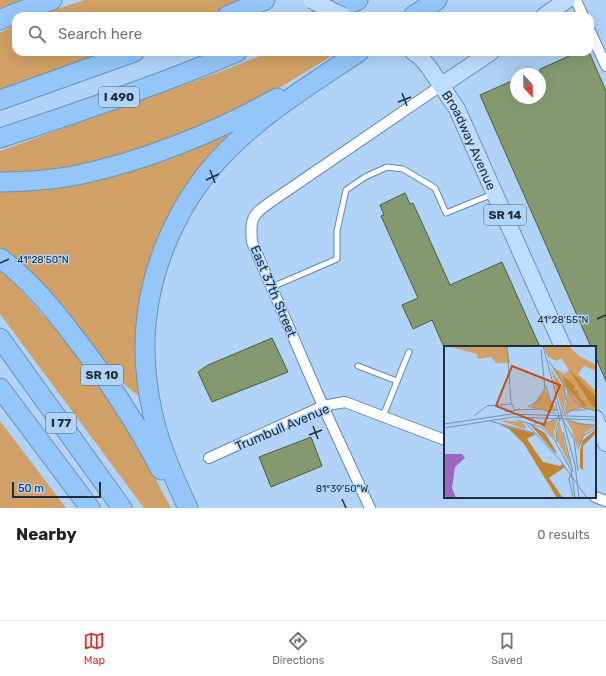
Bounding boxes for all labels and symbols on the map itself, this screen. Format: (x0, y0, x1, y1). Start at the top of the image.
north arrow (510, 68, 546, 104)
road number: I 490 (99, 87, 139, 107)
street label: Broadway Avenue (439, 88, 499, 192)
road number: SR 14 (484, 205, 526, 225)
street label: East 37th Street (247, 243, 300, 339)
text: 41°28'50"N (17, 254, 69, 266)
text: 41°28'55"N (537, 314, 589, 326)
inset map (444, 346, 596, 498)
road number: SR 10 (81, 365, 123, 385)
street label: Trumbull Avenue (233, 401, 332, 454)
road number: I 77 (46, 413, 76, 433)
scale bar (12, 480, 101, 499)
text: 81°39'50"W (316, 483, 368, 495)

